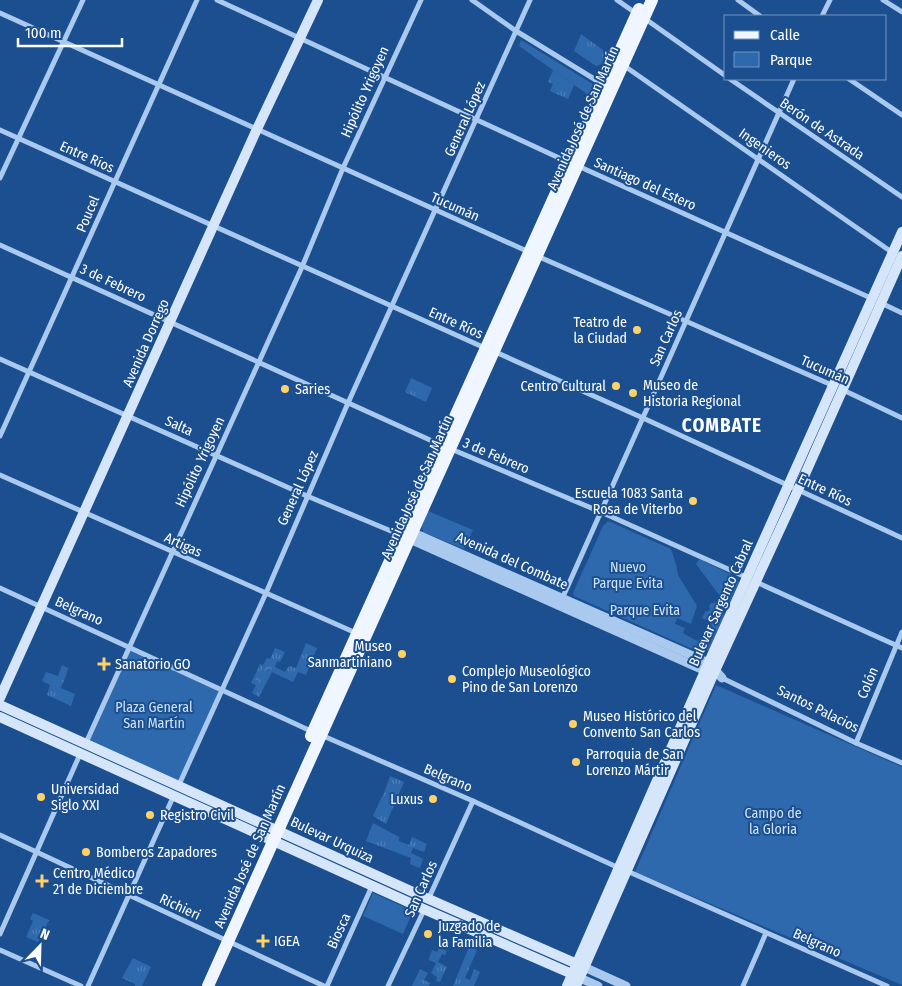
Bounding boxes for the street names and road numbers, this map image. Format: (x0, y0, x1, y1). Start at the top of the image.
street label: Avenida José de San Martín (544, 43, 622, 193)
street label: Hipólito Yrigoyen (337, 44, 393, 140)
street label: General López (441, 78, 489, 159)
street label: Berón de Astrada (776, 94, 868, 164)
street label: Ingenieros (736, 125, 794, 173)
street label: Entre Ríos (57, 138, 117, 176)
street label: Santiago del Estero (591, 154, 699, 214)
street label: Tucumán (428, 189, 482, 225)
street label: Poucel (73, 193, 103, 235)
street label: 3 de Febrero (77, 260, 149, 306)
street label: Avenida Dorrego (119, 296, 173, 390)
street label: Entre Ríos (426, 304, 486, 342)
street label: San Carlos (646, 307, 686, 369)
street label: Tucumán (798, 352, 852, 388)
street label: Salta (162, 412, 196, 440)
street label: Avenida José de San Martín (378, 412, 456, 562)
street label: Hipólito Yrigoyen (172, 414, 228, 510)
street label: 3 de Febrero (460, 434, 532, 478)
street label: General López (274, 447, 322, 528)
street label: Entre Ríos (795, 470, 855, 510)
street label: Artigas (162, 529, 204, 561)
street label: Avenida del Combate (453, 529, 571, 593)
street label: Bulevar Sargento Cabral (685, 537, 757, 669)
street label: Belgrano (52, 593, 106, 629)
street label: Colón (854, 665, 882, 701)
street label: Santos Palacios (774, 682, 862, 736)
street label: Belgrano (421, 760, 475, 796)
street label: Avenida José de San Martín (211, 781, 289, 931)
street label: Bulevar Urquiza (288, 813, 376, 867)
street label: San Carlos (401, 858, 441, 920)
street label: Richieri (157, 890, 203, 924)
street label: Biosca (324, 910, 354, 951)
street label: Belgrano (790, 925, 844, 961)

